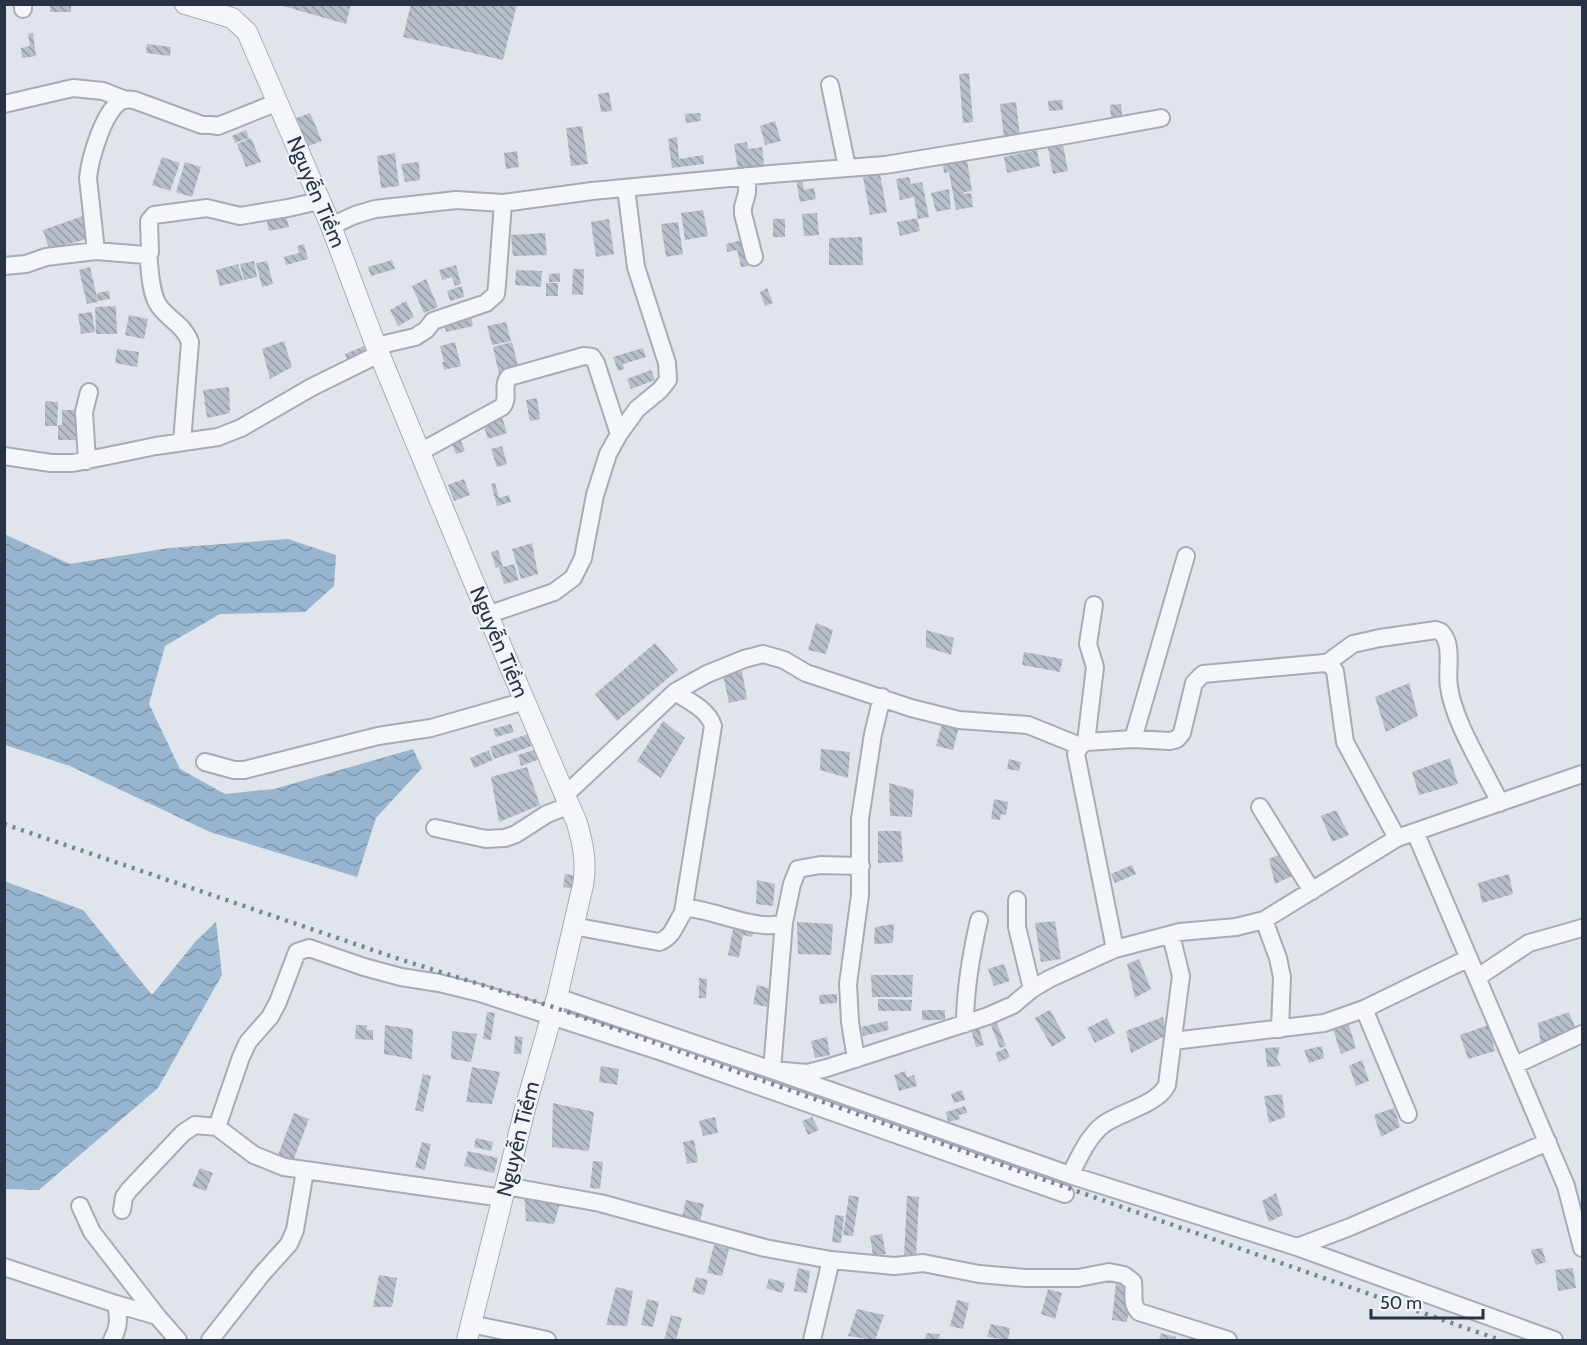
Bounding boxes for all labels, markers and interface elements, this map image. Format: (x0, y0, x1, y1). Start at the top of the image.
street label: Nguyễn Tiềm (282, 133, 351, 251)
street label: Nguyễn Tiềm (465, 583, 534, 701)
street label: Nguyễn Tiềm (491, 1079, 544, 1199)
scale bar (1371, 1282, 1484, 1320)
text: 50 m (1380, 1292, 1422, 1314)

